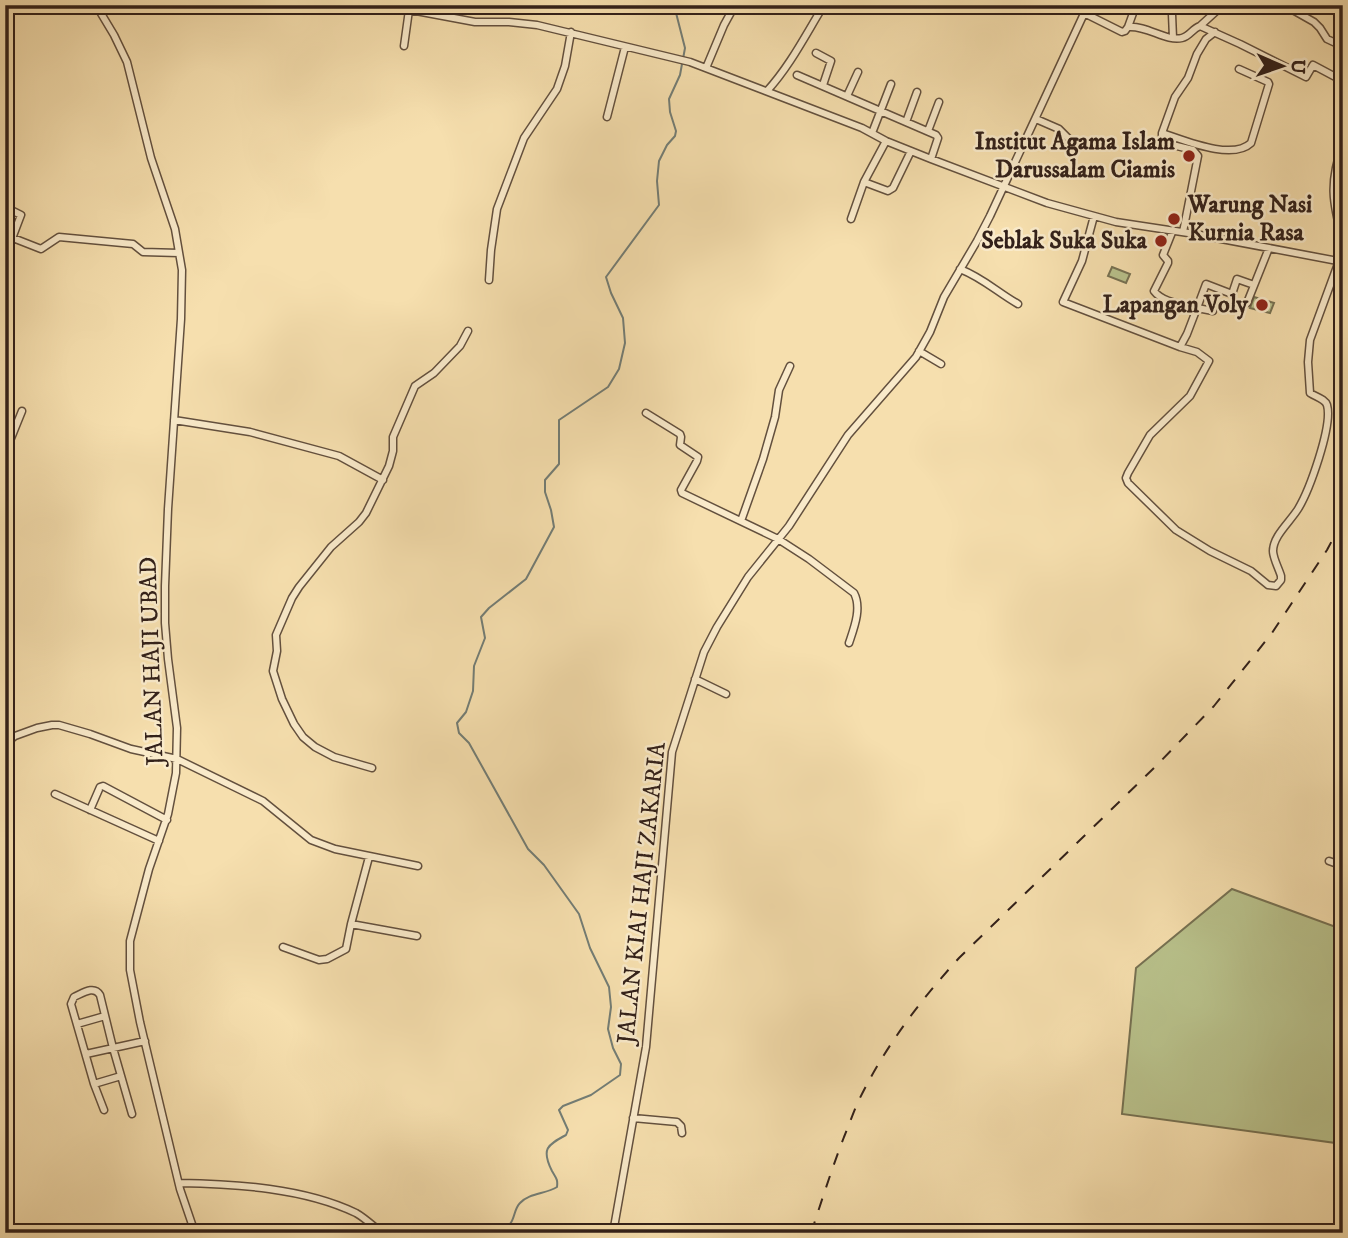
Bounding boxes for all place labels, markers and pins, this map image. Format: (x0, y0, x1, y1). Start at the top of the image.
place label: Institut Agama Islam Darussalam Ciamis (975, 127, 1175, 185)
marker: Institut Agama Islam Darussalam Ciamis (1181, 148, 1197, 164)
place label: Warung Nasi Kurnia Rasa (1187, 190, 1312, 248)
marker: Warung Nasi Kurnia Rasa (1166, 211, 1182, 227)
place label: Seblak Suka Suka (981, 226, 1148, 256)
marker: Seblak Suka Suka (1153, 233, 1169, 249)
place label: Lapangan Voly (1102, 290, 1249, 320)
marker: Lapangan Voly (1254, 297, 1270, 313)

